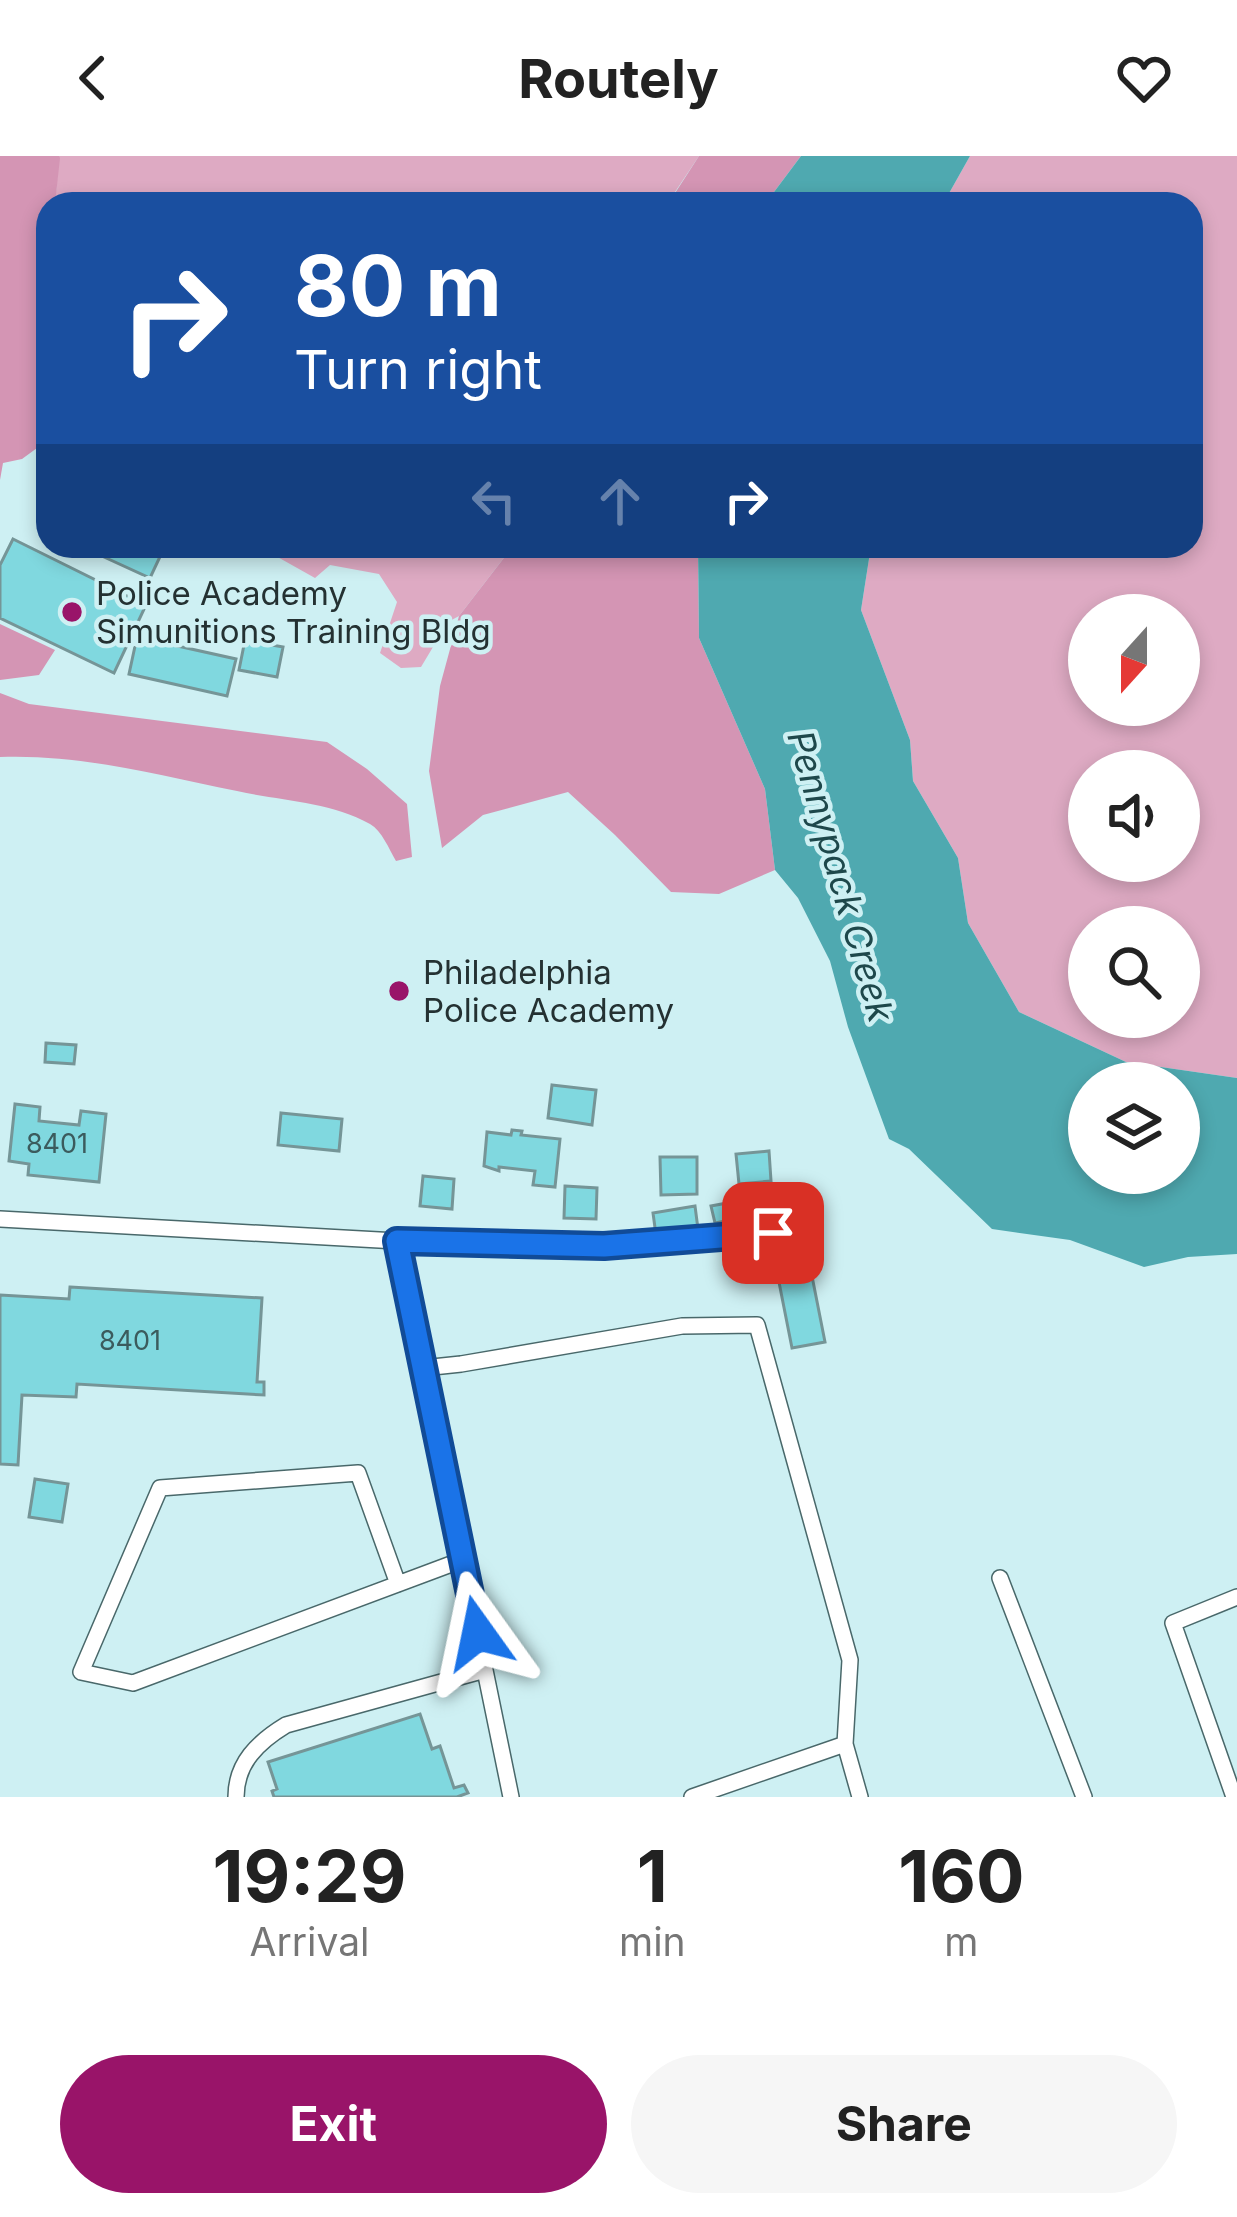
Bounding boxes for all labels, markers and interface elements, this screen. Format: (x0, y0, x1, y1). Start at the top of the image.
icon: back (60, 45, 126, 111)
icon: heart (1111, 45, 1177, 111)
text: Routely (518, 46, 719, 111)
text: 80 m (294, 235, 502, 336)
icon: right (96, 240, 252, 396)
text: Turn right (294, 337, 542, 402)
icon: left (461, 468, 527, 534)
icon: ahead (587, 468, 653, 534)
icon: right (713, 468, 779, 534)
place label: Police Academy Simunitions Training Bldg (96, 573, 491, 651)
north arrow (1068, 594, 1200, 726)
map controls (1068, 594, 1200, 1194)
marker: Police Academy Simunitions Training Bldg (59, 599, 85, 625)
water label: Pennypack Creek (778, 725, 904, 1028)
button: sound (1068, 750, 1200, 882)
button: search (1068, 906, 1200, 1038)
place label: Philadelphia Police Academy (423, 952, 674, 1030)
marker: Philadelphia Police Academy (386, 978, 412, 1004)
button: layers (1068, 1062, 1200, 1194)
house number: 8401 (26, 1127, 88, 1160)
pin (722, 1182, 824, 1284)
icon: arrive (740, 1200, 806, 1266)
house number: 8401 (99, 1324, 161, 1357)
position arrow (415, 1570, 541, 1696)
text: 19:29 (213, 1832, 406, 1919)
text: 1 (637, 1832, 668, 1919)
text: 160 (898, 1832, 1024, 1919)
text: Arrival (249, 1918, 369, 1965)
text: min (619, 1918, 686, 1965)
text: m (944, 1918, 978, 1965)
button: Exit (60, 2055, 607, 2193)
button: Share (631, 2055, 1177, 2193)

